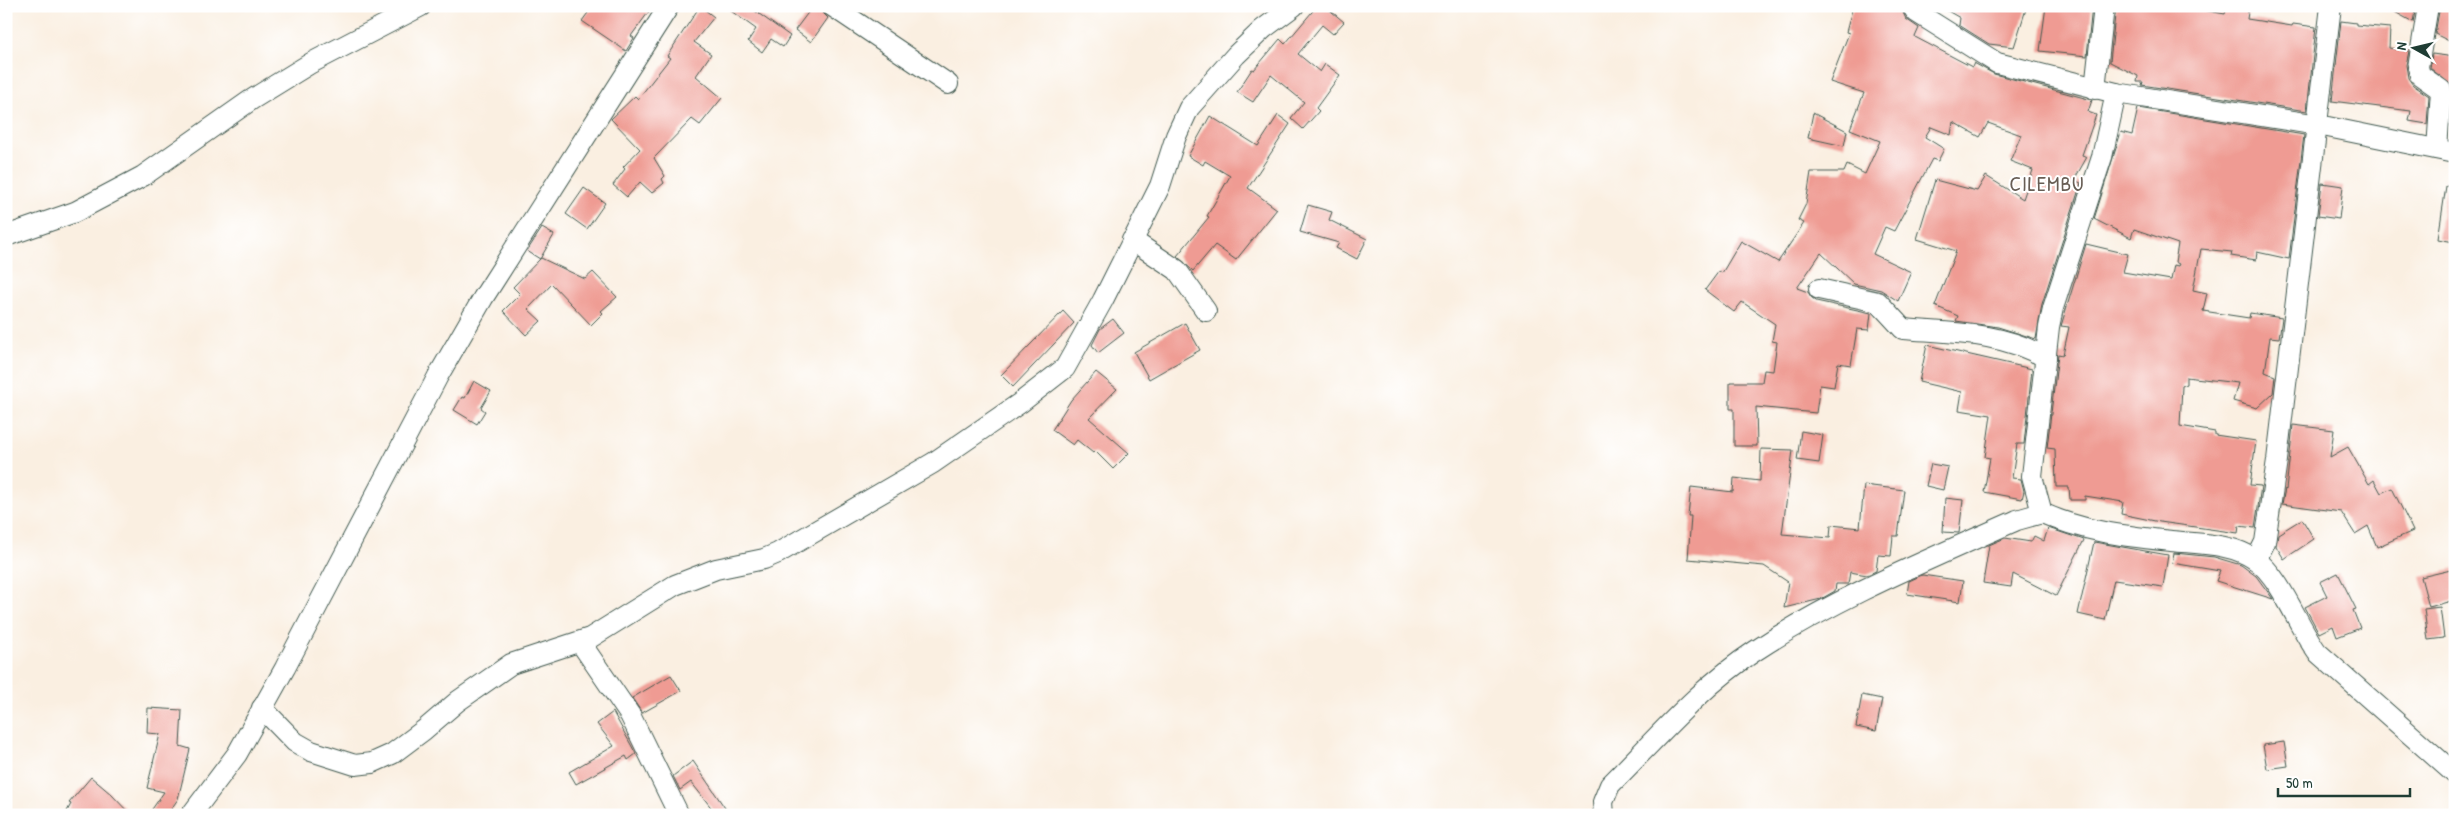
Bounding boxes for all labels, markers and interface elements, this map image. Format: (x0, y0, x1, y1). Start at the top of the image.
north arrow (2388, 22, 2438, 72)
text: N (2391, 41, 2411, 51)
district label: CILEMBU (2009, 169, 2085, 198)
scale bar (2278, 766, 2411, 798)
text: 50 m (2286, 772, 2313, 793)

